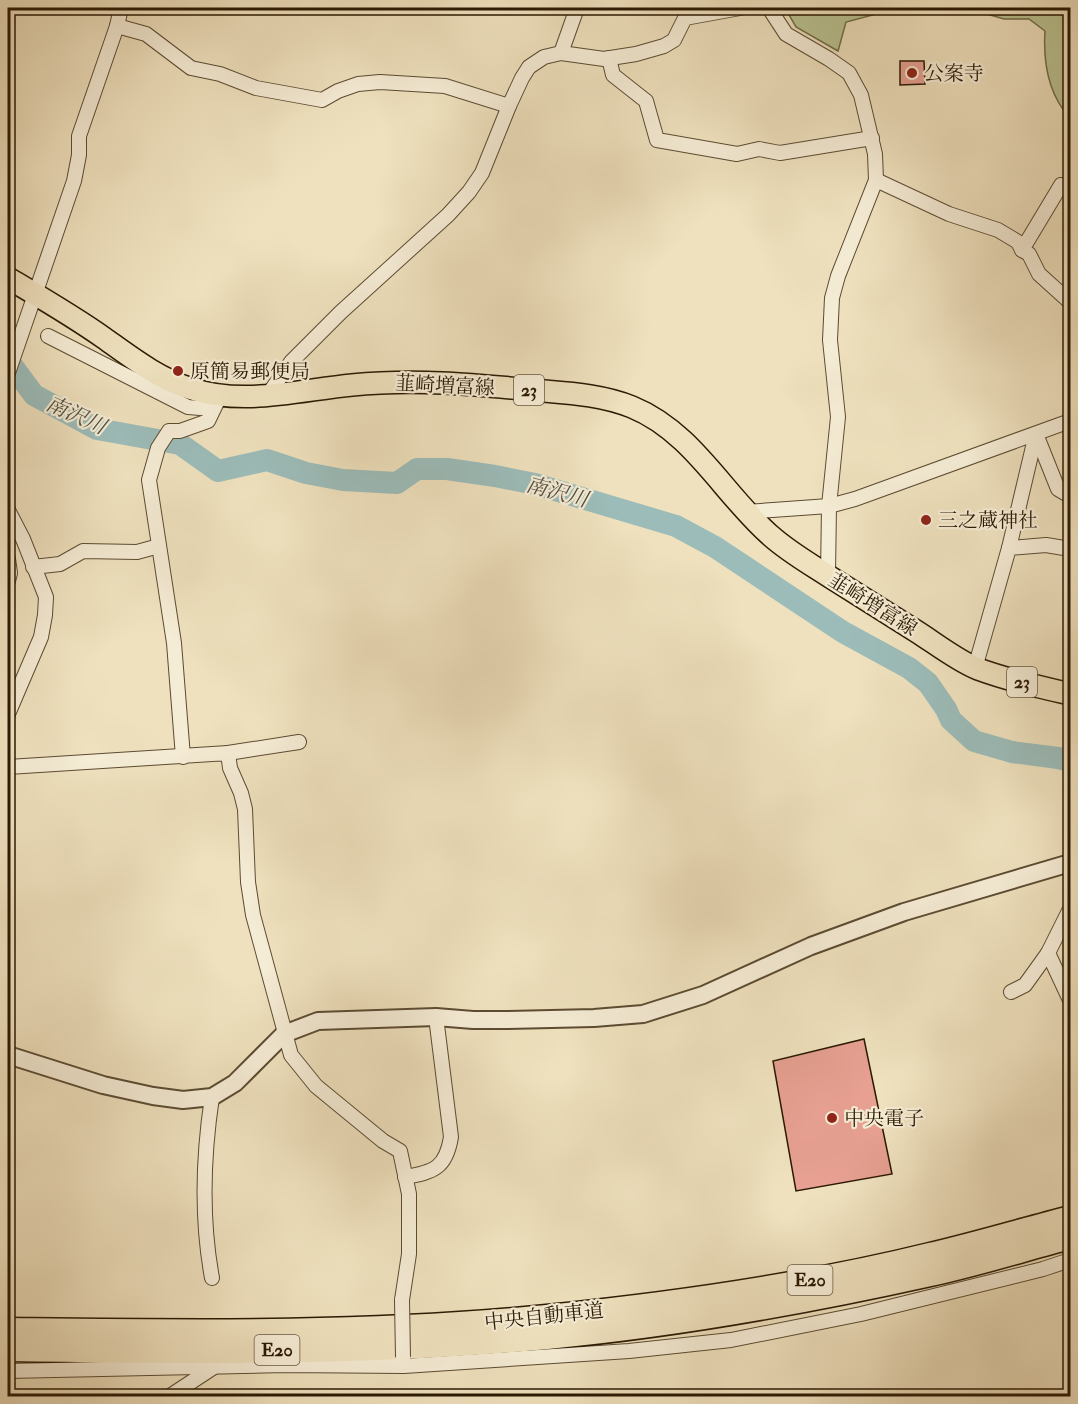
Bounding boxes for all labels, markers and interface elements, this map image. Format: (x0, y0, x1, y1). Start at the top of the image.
place label: 公案寺 (924, 61, 984, 86)
marker: 公案寺 (905, 66, 919, 80)
place label: 原簡易郵便局 (190, 359, 310, 384)
marker: 原簡易郵便局 (171, 364, 185, 378)
street label: 韮崎増富線 (394, 370, 496, 401)
road number: 23 (514, 375, 544, 405)
water label: 南沢川 (42, 390, 112, 441)
water label: 南沢川 (523, 471, 593, 514)
place label: 三之蔵神社 (938, 508, 1038, 533)
marker: 三之蔵神社 (919, 513, 933, 527)
street label: 韮崎増富線 (824, 567, 922, 642)
road number: 23 (1007, 667, 1037, 697)
place label: 中央電子 (844, 1106, 924, 1131)
marker: 中央電子 (825, 1111, 839, 1125)
road number: E20 (788, 1265, 832, 1295)
street label: 中央自動車道 (483, 1298, 605, 1335)
road number: E20 (254, 1335, 300, 1365)

